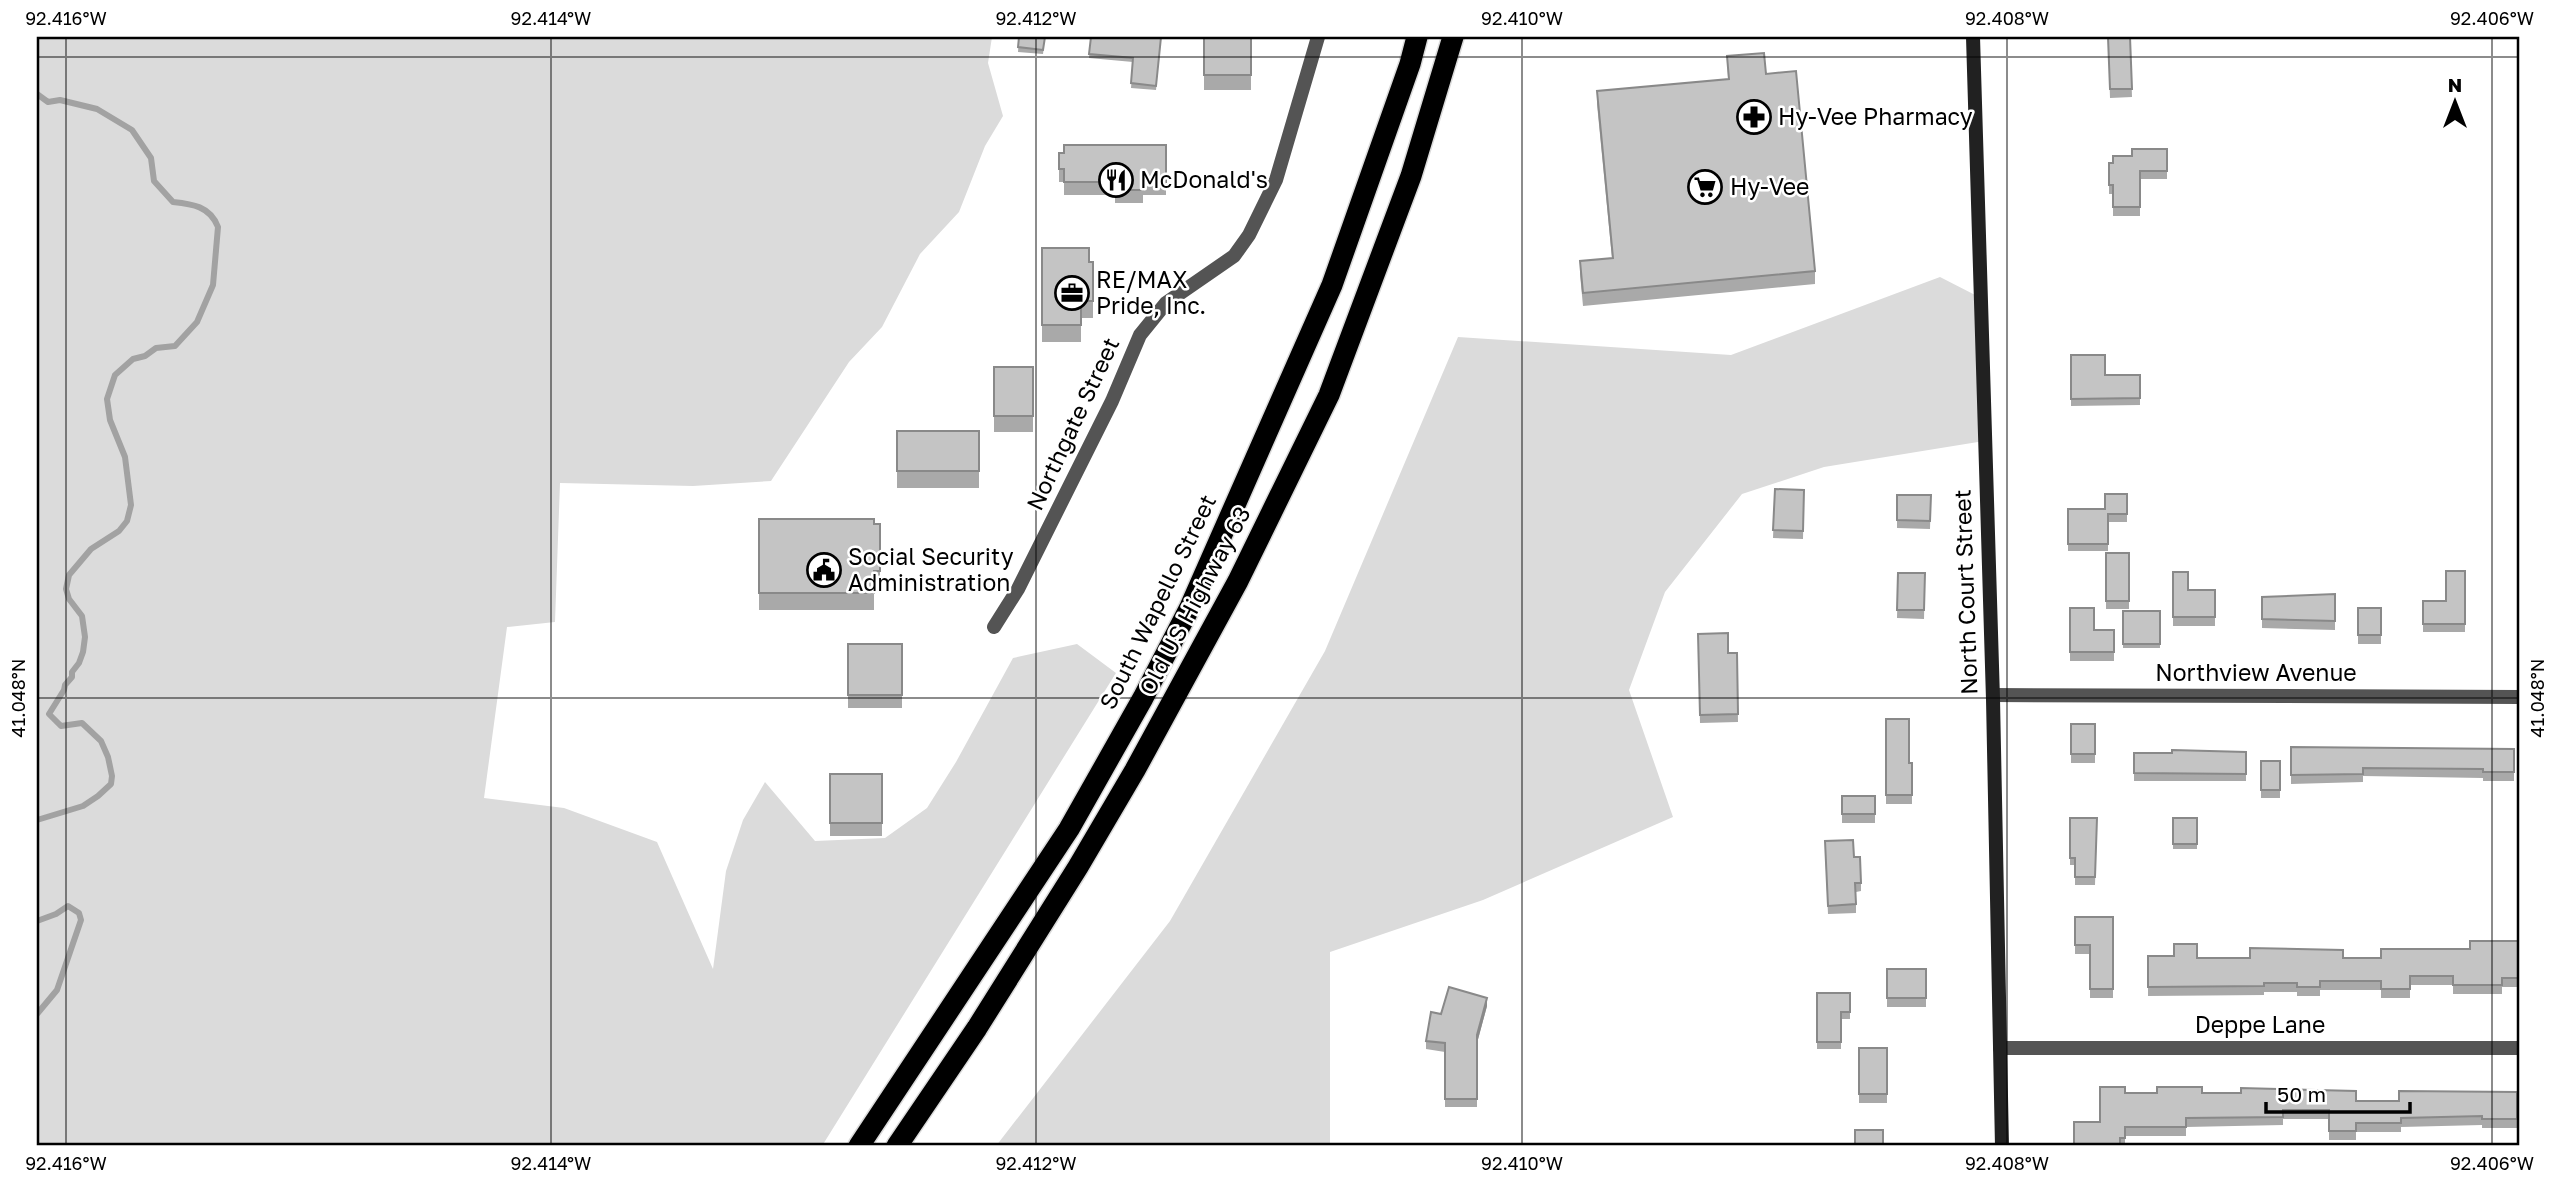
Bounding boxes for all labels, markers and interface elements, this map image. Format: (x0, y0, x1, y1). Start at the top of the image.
text: 92.416°W (25, 7, 107, 29)
text: 92.414°W (511, 7, 591, 29)
text: 92.412°W (995, 7, 1077, 29)
text: 92.410°W (1481, 7, 1563, 29)
text: 92.408°W (1965, 7, 2049, 29)
text: 92.406°W (2450, 7, 2534, 29)
north arrow (2420, 66, 2490, 136)
text: N (2448, 73, 2462, 96)
pharmacy icon: Hy-Vee Pharmacy (1735, 98, 1773, 136)
place label: Hy-Vee Pharmacy (1778, 102, 1973, 130)
restaurant icon: McDonald's (1097, 161, 1135, 199)
place label: McDonald's (1140, 165, 1268, 193)
supermarket icon: Hy-Vee (1686, 168, 1724, 206)
place label: Hy-Vee (1730, 172, 1809, 200)
place label: RE/MAX Pride, Inc. (1096, 265, 1206, 319)
office icon: RE/MAX Pride, Inc. (1053, 274, 1091, 312)
street label: Northgate Street (1020, 333, 1124, 514)
street label: North Court Street (1947, 489, 1983, 695)
street label: South Wapello Street (1093, 490, 1221, 713)
street label: Old US Highway 63 (1133, 501, 1256, 700)
place label: Social Security Administration (848, 542, 1014, 596)
public building icon: Social Security Administration (805, 551, 843, 589)
street label: Northview Avenue (2155, 658, 2357, 686)
text: 41.048°N (7, 659, 29, 737)
text: 41.048°N (2526, 659, 2548, 737)
street label: Deppe Lane (2195, 1010, 2325, 1038)
scale bar (2266, 1071, 2410, 1115)
text: 50 m (2277, 1081, 2326, 1107)
text: 92.416°W (25, 1152, 107, 1174)
text: 92.414°W (511, 1152, 591, 1174)
text: 92.412°W (995, 1152, 1077, 1174)
text: 92.410°W (1481, 1152, 1563, 1174)
text: 92.408°W (1965, 1152, 2049, 1174)
text: 92.406°W (2450, 1152, 2534, 1174)

